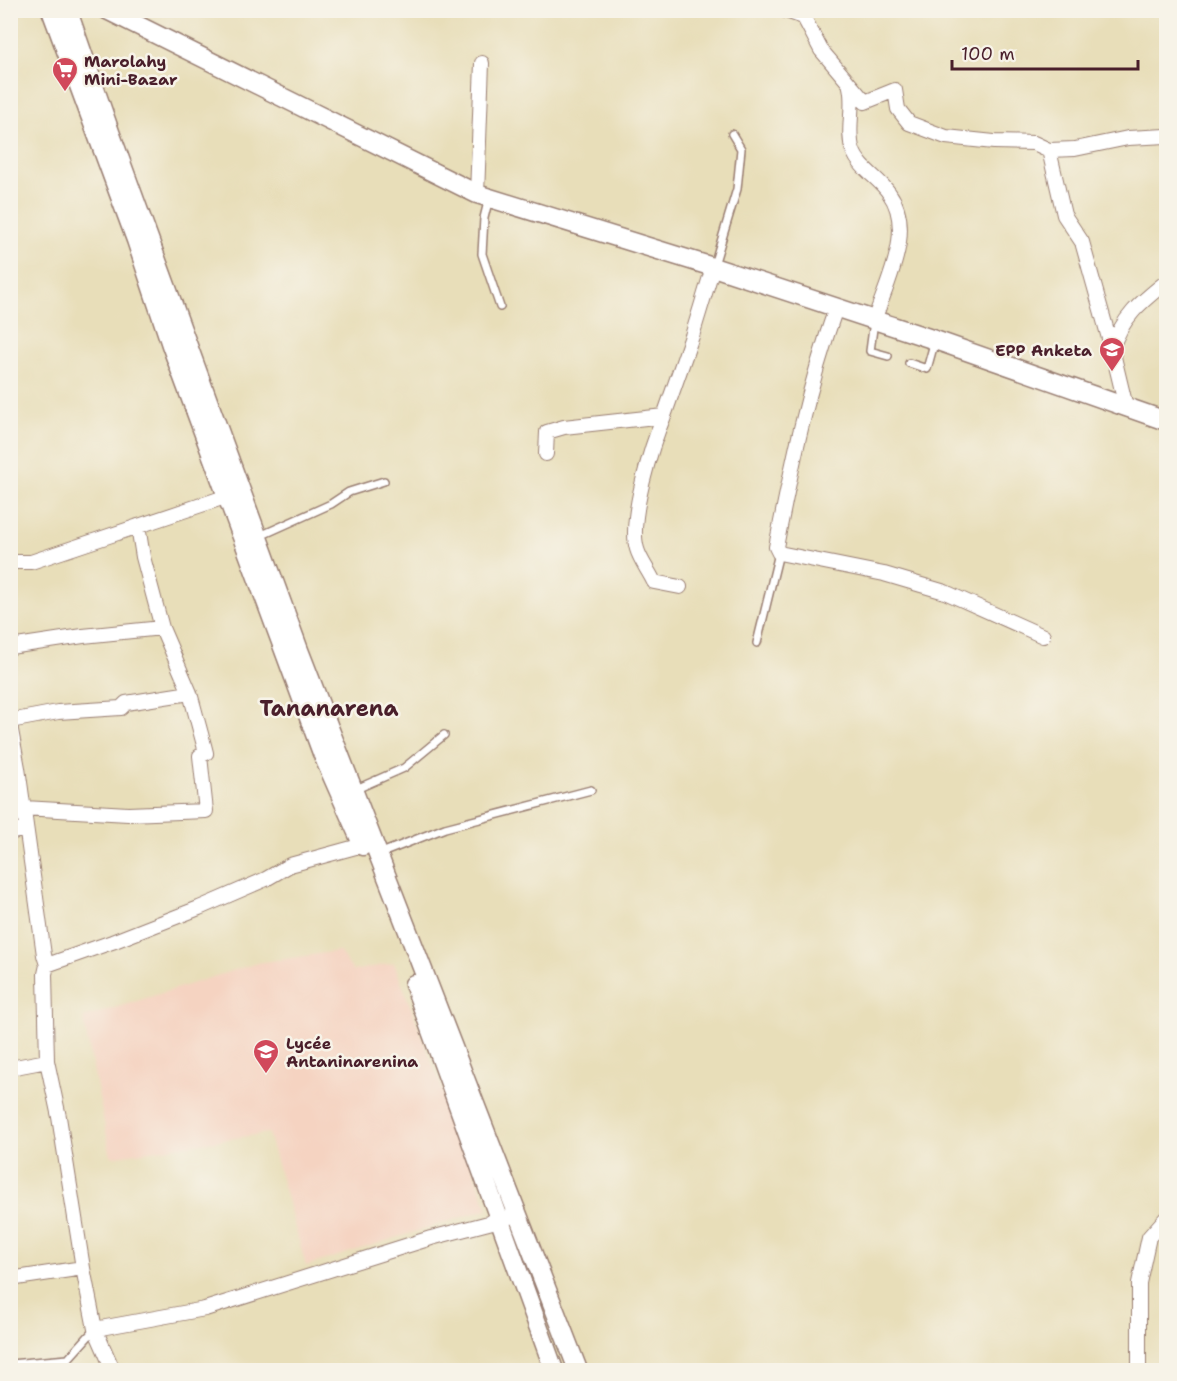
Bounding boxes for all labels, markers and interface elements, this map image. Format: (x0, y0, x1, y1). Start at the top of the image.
scale bar (952, 33, 1138, 71)
text: 100 m (961, 42, 1015, 66)
place label: Marolahy Mini-Bazar (84, 51, 178, 90)
supermarket icon: Marolahy Mini-Bazar (50, 55, 80, 93)
school or university icon: EPP Anketa (1097, 335, 1127, 373)
place label: EPP Anketa (995, 340, 1092, 361)
district label: Tananarena (260, 694, 399, 723)
place label: Lycée Antaninarenina (286, 1033, 418, 1072)
school or university icon: Lycée Antaninarenina (251, 1037, 281, 1075)

